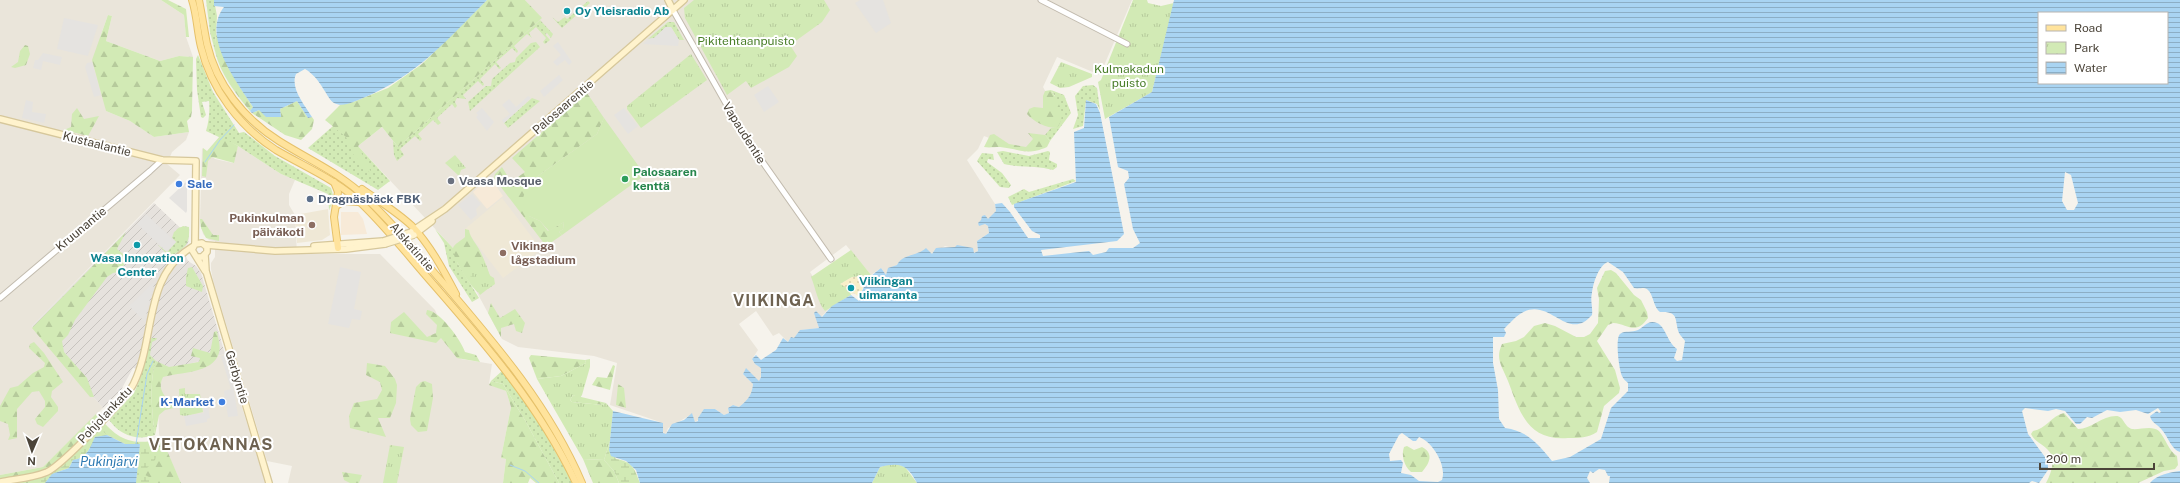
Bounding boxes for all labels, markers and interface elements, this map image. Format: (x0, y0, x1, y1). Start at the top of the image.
place label: Oy Yleisradio Ab (575, 4, 669, 18)
marker: Oy Yleisradio Ab (562, 6, 572, 16)
legend (2038, 12, 2168, 84)
text: Road (2074, 21, 2102, 35)
park label: Pikitehtaanpuisto (697, 34, 795, 48)
text: Park (2074, 41, 2100, 55)
text: Water (2074, 61, 2108, 75)
park label: Kulmakadun puisto (1094, 62, 1164, 90)
street label: Palosaarentie (530, 77, 596, 137)
street label: Vapaudentie (720, 100, 769, 167)
street label: Kustaalantie (61, 129, 133, 159)
place label: Palosaaren kenttä (633, 165, 697, 193)
place label: Vaasa Mosque (459, 174, 542, 188)
marker: Palosaaren kenttä (620, 174, 630, 184)
marker: Vaasa Mosque (446, 176, 456, 186)
place label: Sale (187, 177, 213, 191)
marker: Sale (174, 179, 184, 189)
place label: Dragnäsbäck FBK (318, 192, 421, 206)
marker: Dragnäsbäck FBK (305, 194, 315, 204)
street label: Kruunantie (53, 204, 109, 254)
place label: Pukinkulman päiväkoti (229, 211, 304, 239)
marker: Pukinkulman päiväkoti (307, 220, 317, 230)
street label: Alskatintie (387, 220, 437, 274)
place label: Vikinga lågstadium (511, 239, 576, 267)
marker: Wasa Innovation Center (132, 240, 142, 250)
marker: Vikinga lågstadium (498, 248, 508, 258)
place label: Wasa Innovation Center (90, 251, 184, 279)
place label: Viikingan uimaranta (859, 274, 917, 302)
marker: Viikingan uimaranta (846, 283, 856, 293)
district label: VIIKINGA (733, 291, 815, 310)
street label: Gerbyntie (222, 349, 252, 405)
street label: Pohjolankatu (75, 384, 135, 446)
place label: K-Market (160, 395, 214, 409)
marker: K-Market (217, 397, 227, 407)
north arrow (12, 431, 52, 471)
district label: VETOKANNAS (149, 435, 273, 454)
scale bar (2040, 445, 2154, 471)
text: 200 m (2046, 452, 2081, 466)
water label: Pukinjärvi (80, 454, 139, 469)
text: N (27, 455, 36, 467)

